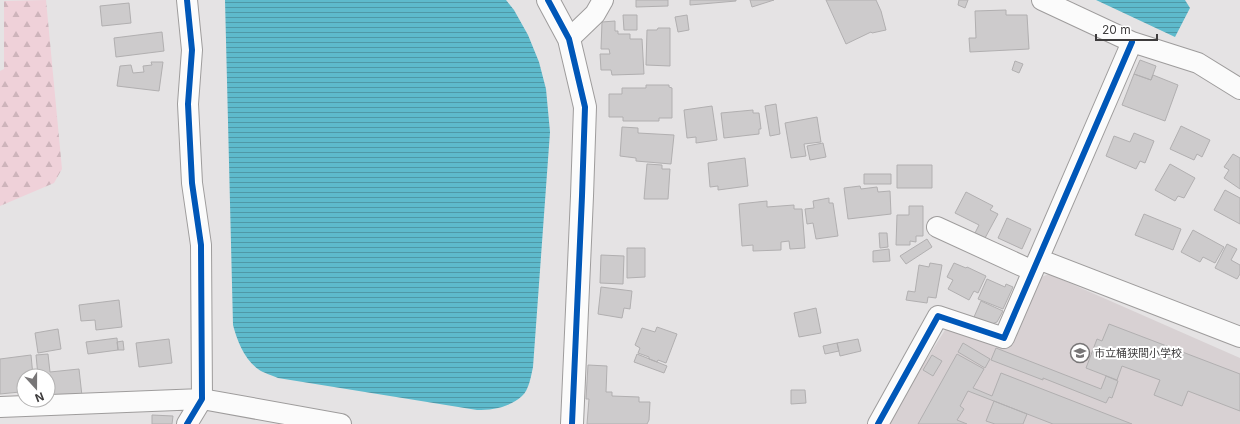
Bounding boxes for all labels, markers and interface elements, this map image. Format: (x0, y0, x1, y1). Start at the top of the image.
scale bar (1096, 16, 1157, 42)
text: 20 m (1102, 22, 1131, 37)
school or university icon: 市立桶狭間小学校 (1069, 342, 1091, 364)
place label: 市立桶狭間小学校 (1094, 346, 1182, 360)
north arrow (16, 368, 56, 408)
text: N (33, 389, 46, 405)

